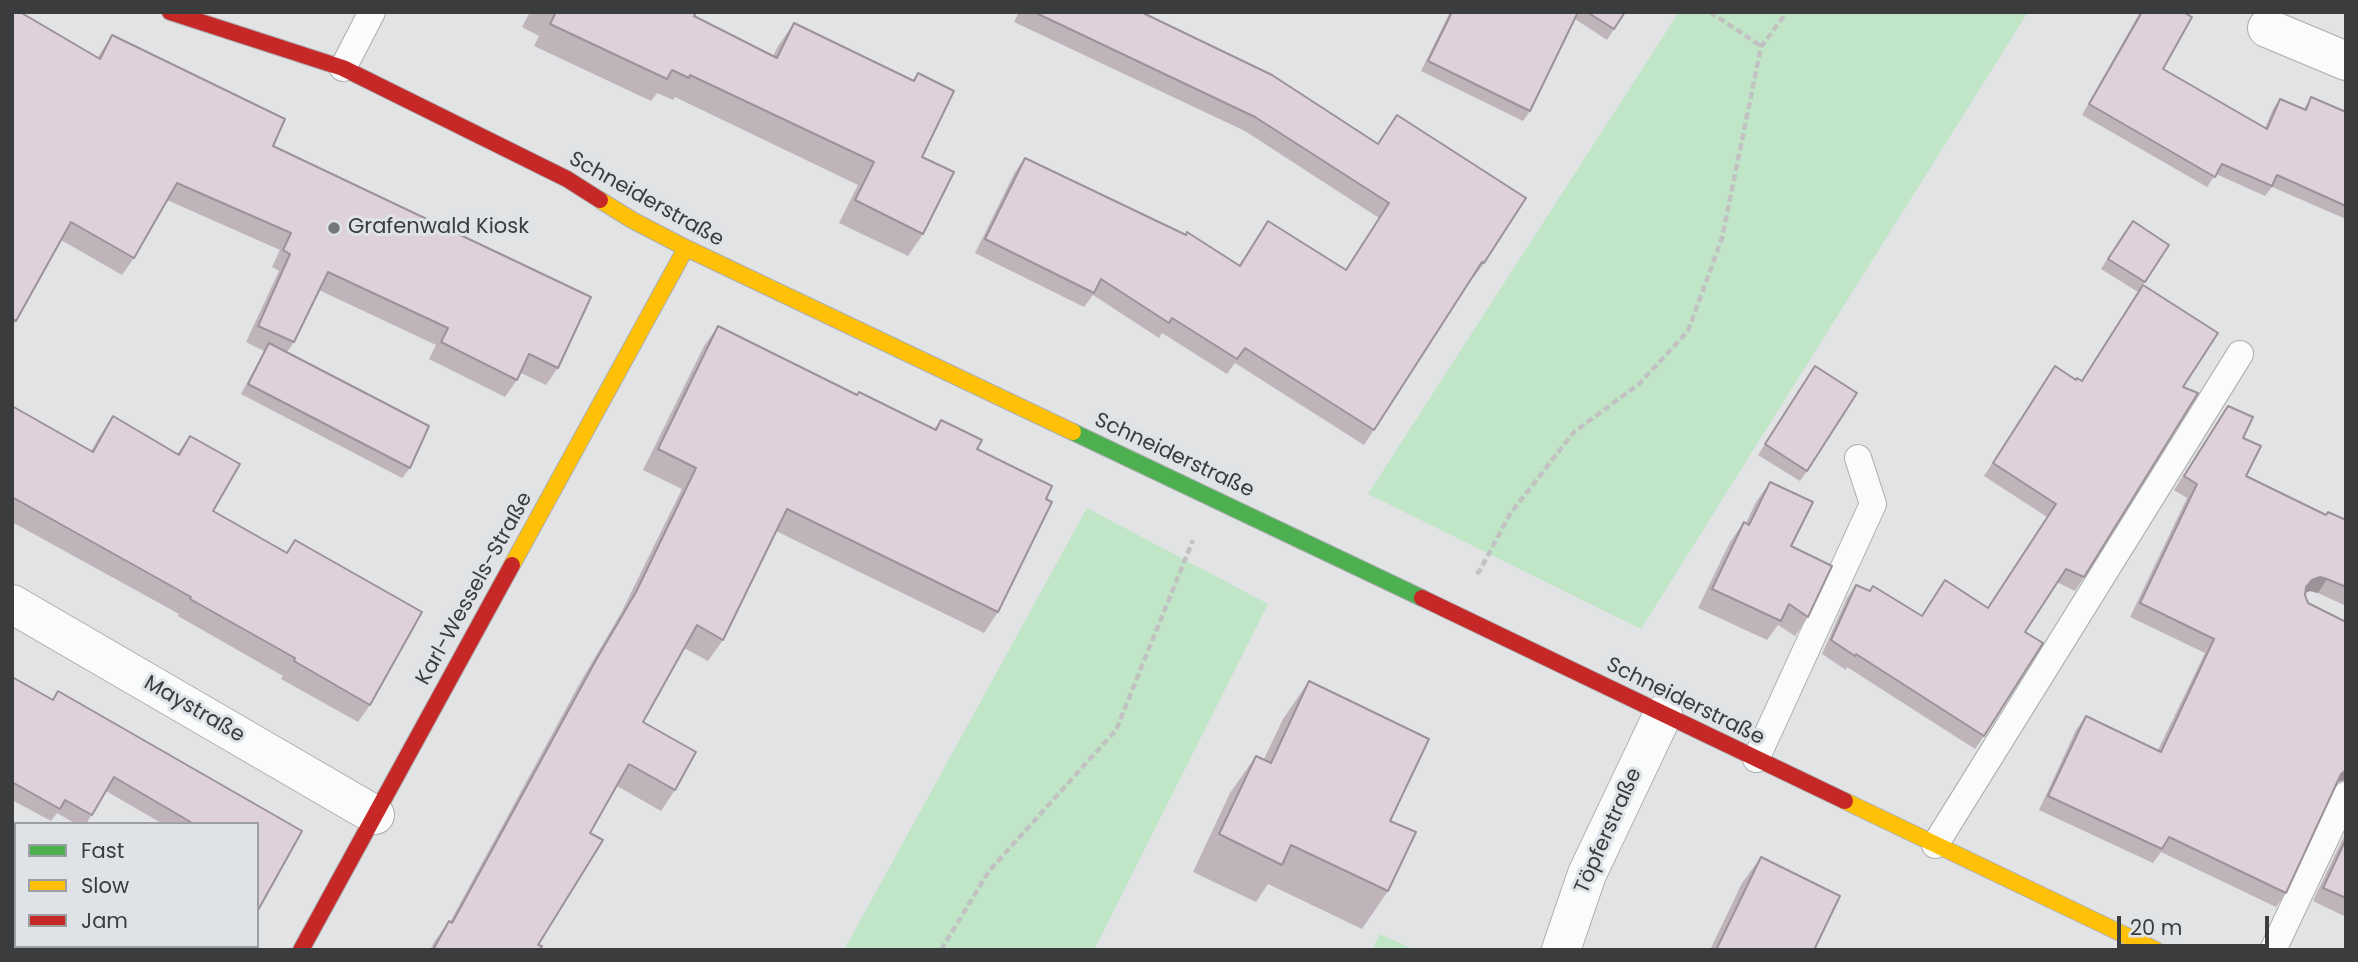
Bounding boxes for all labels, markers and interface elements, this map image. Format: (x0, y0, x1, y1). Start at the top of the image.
street label: Schneiderstraße (564, 147, 728, 253)
place label: Grafenwald Kiosk (348, 215, 529, 241)
marker: Grafenwald Kiosk (326, 220, 342, 236)
street label: Schneiderstraße (1090, 408, 1258, 504)
street label: Karl-Wessels-Straße (411, 488, 539, 690)
street label: Schneiderstraße (1602, 653, 1768, 751)
street label: Maystraße (139, 671, 249, 749)
street label: Töpferstraße (1570, 764, 1648, 898)
legend (14, 822, 259, 948)
text: Fast (81, 836, 124, 865)
text: Slow (81, 871, 129, 900)
scale bar (2120, 902, 2272, 946)
text: Jam (81, 906, 128, 935)
text: 20 m (2130, 913, 2183, 942)

